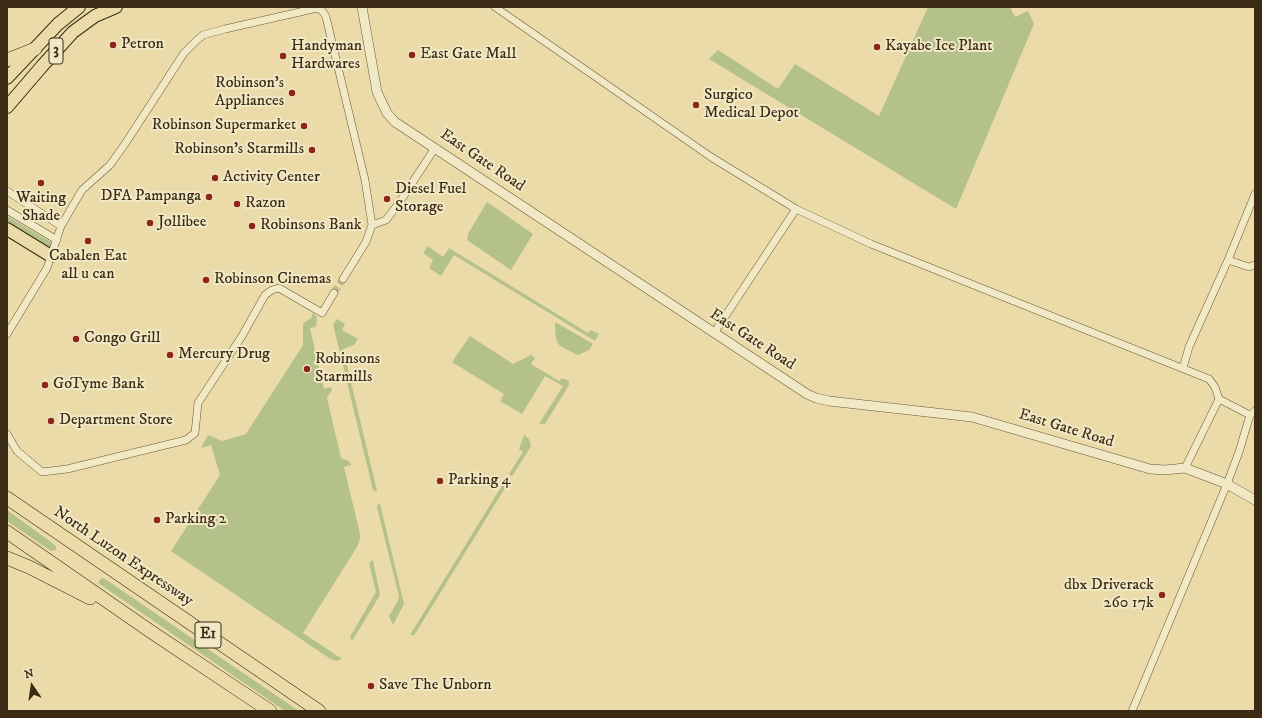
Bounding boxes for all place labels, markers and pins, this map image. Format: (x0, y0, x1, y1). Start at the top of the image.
place label: Petron (121, 35, 164, 55)
place label: Handyman Hardwares (291, 37, 362, 75)
place label: Kayabe Ice Plant (885, 37, 992, 57)
marker: Petron (108, 40, 118, 50)
marker: Kayabe Ice Plant (872, 42, 882, 52)
place label: East Gate Mall (420, 45, 516, 65)
marker: East Gate Mall (407, 50, 417, 60)
marker: Handyman Hardwares (278, 51, 288, 61)
place label: Robinson's Appliances (215, 74, 284, 112)
place label: Surgico Medical Depot (704, 86, 799, 124)
marker: Robinson's Appliances (287, 88, 297, 98)
marker: Surgico Medical Depot (691, 100, 701, 110)
place label: Robinson Supermarket (152, 116, 296, 136)
marker: Robinson Supermarket (299, 121, 309, 131)
place label: Robinson's Starmills (174, 140, 304, 160)
marker: Robinson's Starmills (307, 145, 317, 155)
place label: Activity Center (223, 168, 320, 188)
marker: Activity Center (210, 173, 220, 183)
marker: Waiting Shade (36, 178, 46, 188)
place label: Diesel Fuel Storage (395, 180, 466, 218)
place label: DFA Pampanga (100, 187, 201, 207)
place label: Waiting Shade (16, 189, 66, 227)
marker: DFA Pampanga (204, 192, 214, 202)
place label: Razon (245, 194, 286, 214)
marker: Diesel Fuel Storage (382, 194, 392, 204)
marker: Razon (232, 199, 242, 209)
place label: Jollibee (158, 213, 206, 233)
place label: Robinsons Bank (260, 216, 362, 236)
marker: Jollibee (145, 218, 155, 228)
marker: Robinsons Bank (247, 221, 257, 231)
marker: Cabalen Eat all u can (83, 236, 93, 246)
place label: Cabalen Eat all u can (49, 247, 127, 285)
place label: Robinson Cinemas (214, 270, 331, 290)
marker: Robinson Cinemas (201, 275, 211, 285)
place label: Congo Grill (84, 329, 161, 349)
marker: Congo Grill (71, 334, 81, 344)
place label: Mercury Drug (178, 345, 270, 365)
marker: Mercury Drug (165, 350, 175, 360)
place label: Robinsons Starmills (315, 350, 380, 388)
marker: Robinsons Starmills (302, 364, 312, 374)
place label: GoTyme Bank (53, 375, 144, 395)
marker: GoTyme Bank (40, 380, 50, 390)
place label: Department Store (59, 411, 173, 431)
marker: Department Store (46, 416, 56, 426)
place label: Parking 4 (448, 471, 511, 491)
marker: Parking 4 (435, 476, 445, 486)
place label: Parking 2 (165, 510, 226, 530)
marker: Parking 2 (152, 515, 162, 525)
place label: dbx Driverack 260 17k (1064, 576, 1154, 614)
marker: dbx Driverack 260 17k (1157, 590, 1167, 600)
place label: Save The Unborn (379, 676, 492, 696)
marker: Save The Unborn (366, 681, 376, 691)

